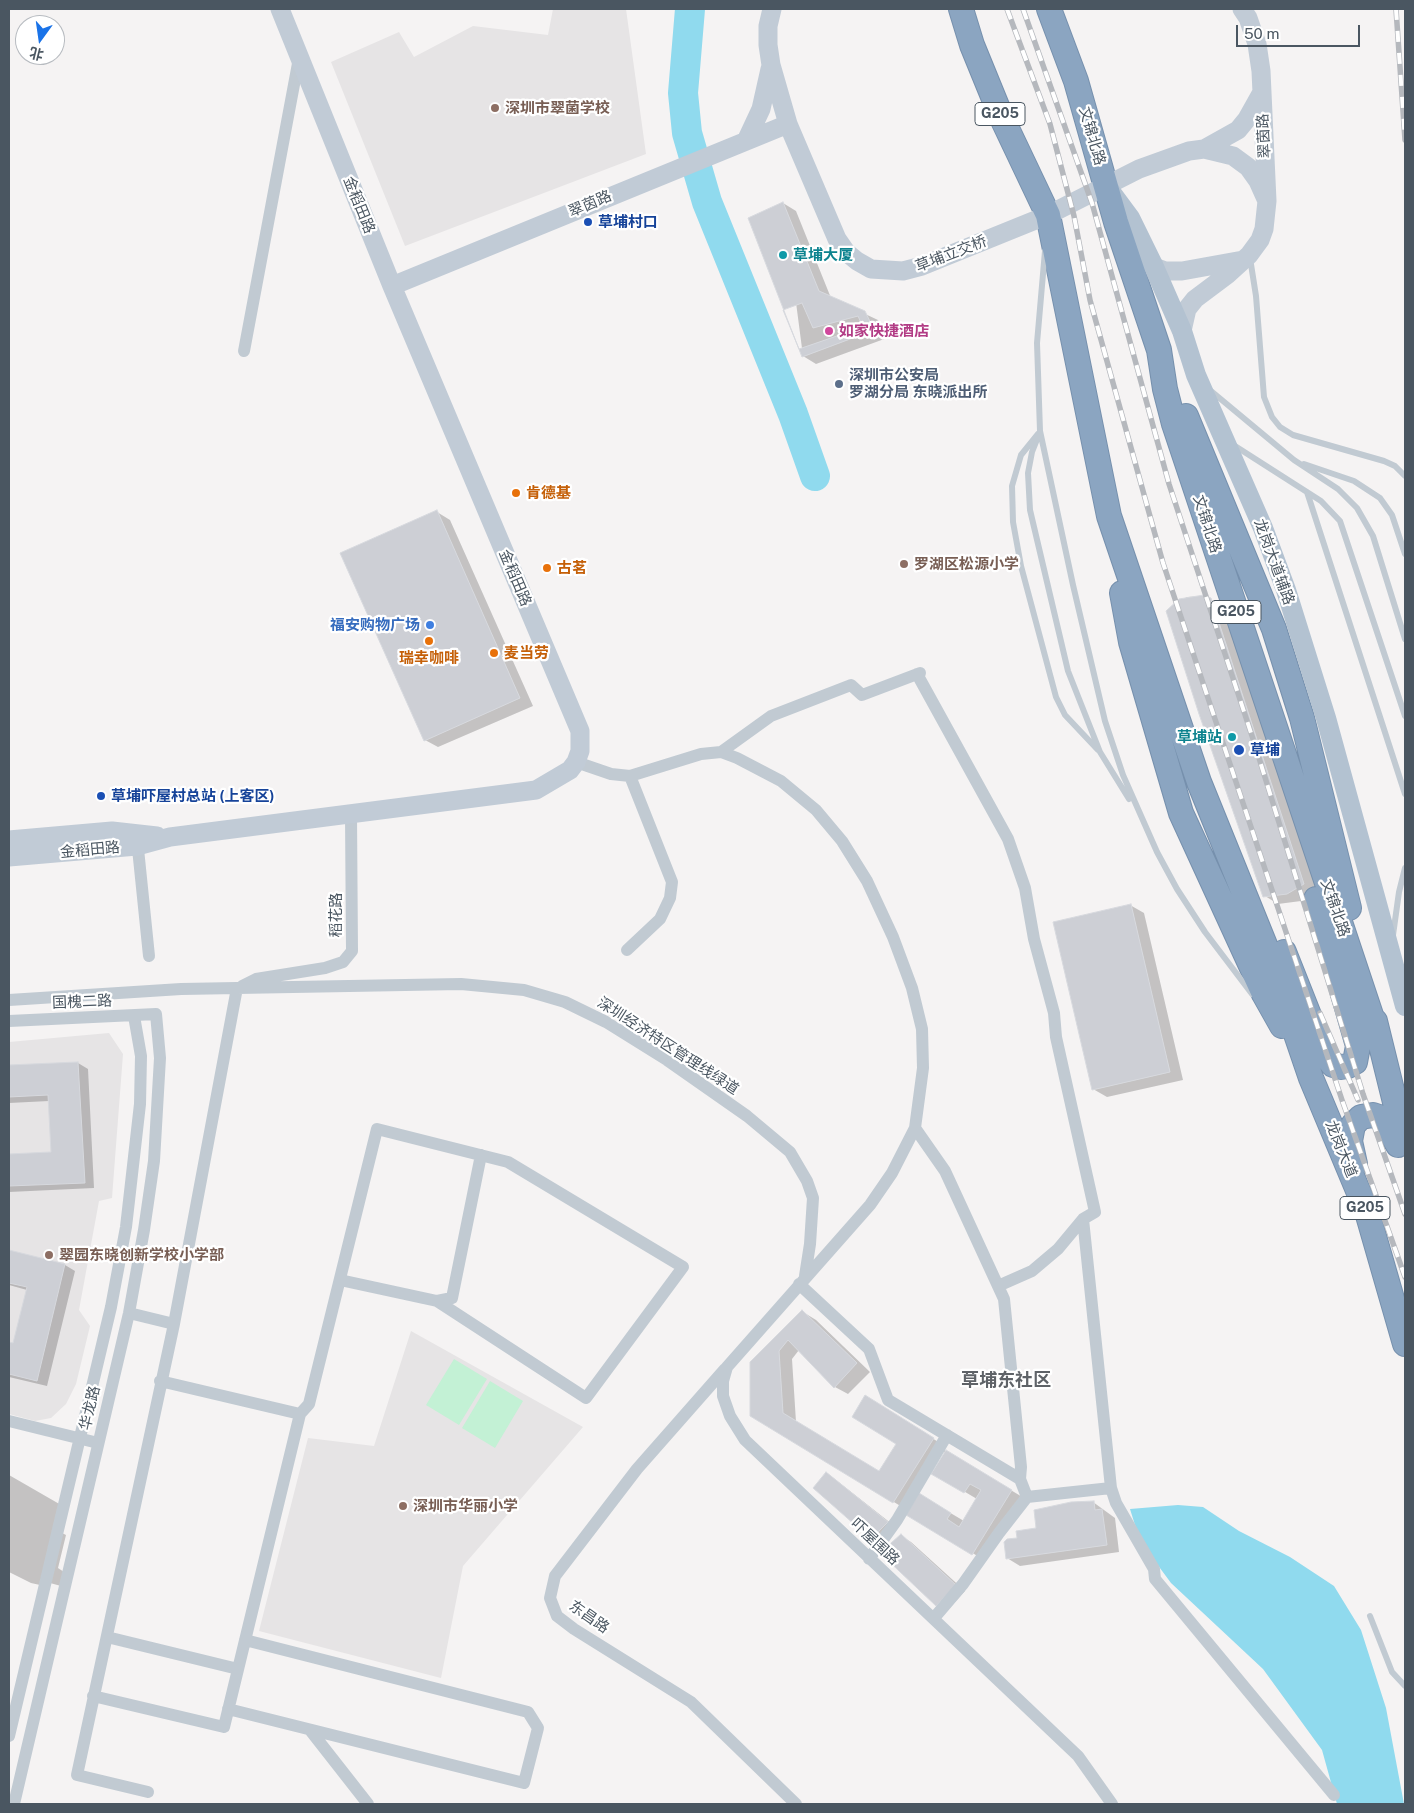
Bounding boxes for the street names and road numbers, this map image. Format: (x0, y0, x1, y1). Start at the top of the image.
road number: G205 (975, 102, 1025, 126)
street label: 文锦北路 (1075, 105, 1109, 167)
street label: 翠茵路 (1254, 113, 1274, 159)
street label: 金稻田路 (339, 174, 379, 236)
street label: 翠茵路 (566, 187, 614, 221)
street label: 草埔立交桥 (913, 232, 989, 276)
street label: 文锦北路 (1189, 493, 1225, 555)
street label: 龙岗大道辅路 (1250, 517, 1298, 607)
street label: 金稻田路 (495, 547, 535, 609)
road number: G205 (1211, 600, 1261, 624)
street label: 金稻田路 (59, 838, 121, 862)
street label: 文锦北路 (1317, 877, 1353, 939)
street label: 稻花路 (327, 893, 345, 937)
street label: 国槐二路 (52, 992, 112, 1012)
street label: 深圳经济特区管理线绿道 (594, 994, 742, 1098)
street label: 龙岗大道 (1321, 1118, 1361, 1180)
road number: G205 (1340, 1196, 1390, 1220)
street label: 华龙路 (76, 1384, 104, 1432)
street label: 吓屋围路 (847, 1515, 903, 1569)
street label: 东昌路 (565, 1597, 613, 1637)

